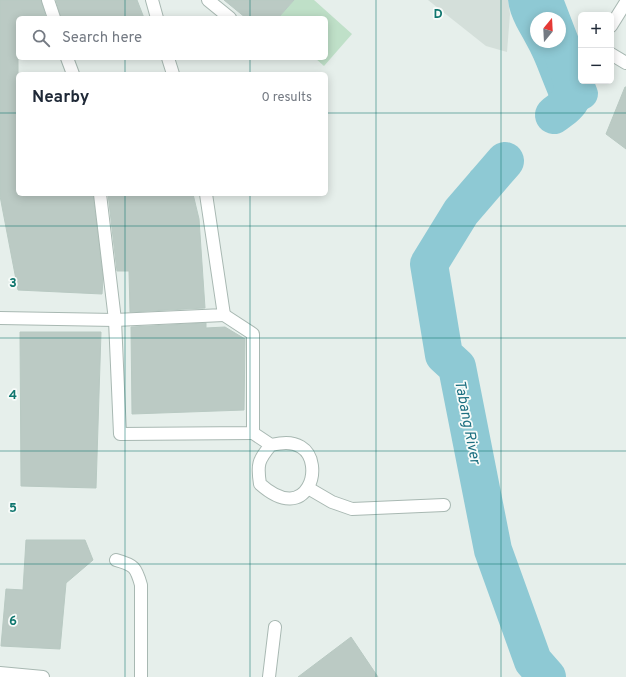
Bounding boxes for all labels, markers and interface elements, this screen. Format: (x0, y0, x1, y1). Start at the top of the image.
text: D (433, 7, 443, 23)
north arrow (530, 12, 566, 48)
map controls (578, 12, 614, 84)
button: + (578, 12, 614, 48)
search box (16, 16, 328, 60)
icon: search (30, 27, 52, 49)
text: Search here (62, 29, 142, 48)
button: − (578, 48, 614, 84)
text: Nearby (32, 87, 89, 109)
text: 0 results (261, 90, 312, 106)
text: 3 (9, 276, 17, 292)
water label: Tabang River (449, 379, 484, 467)
text: 4 (9, 388, 17, 404)
text: 5 (9, 501, 17, 517)
text: 6 (9, 614, 17, 630)

